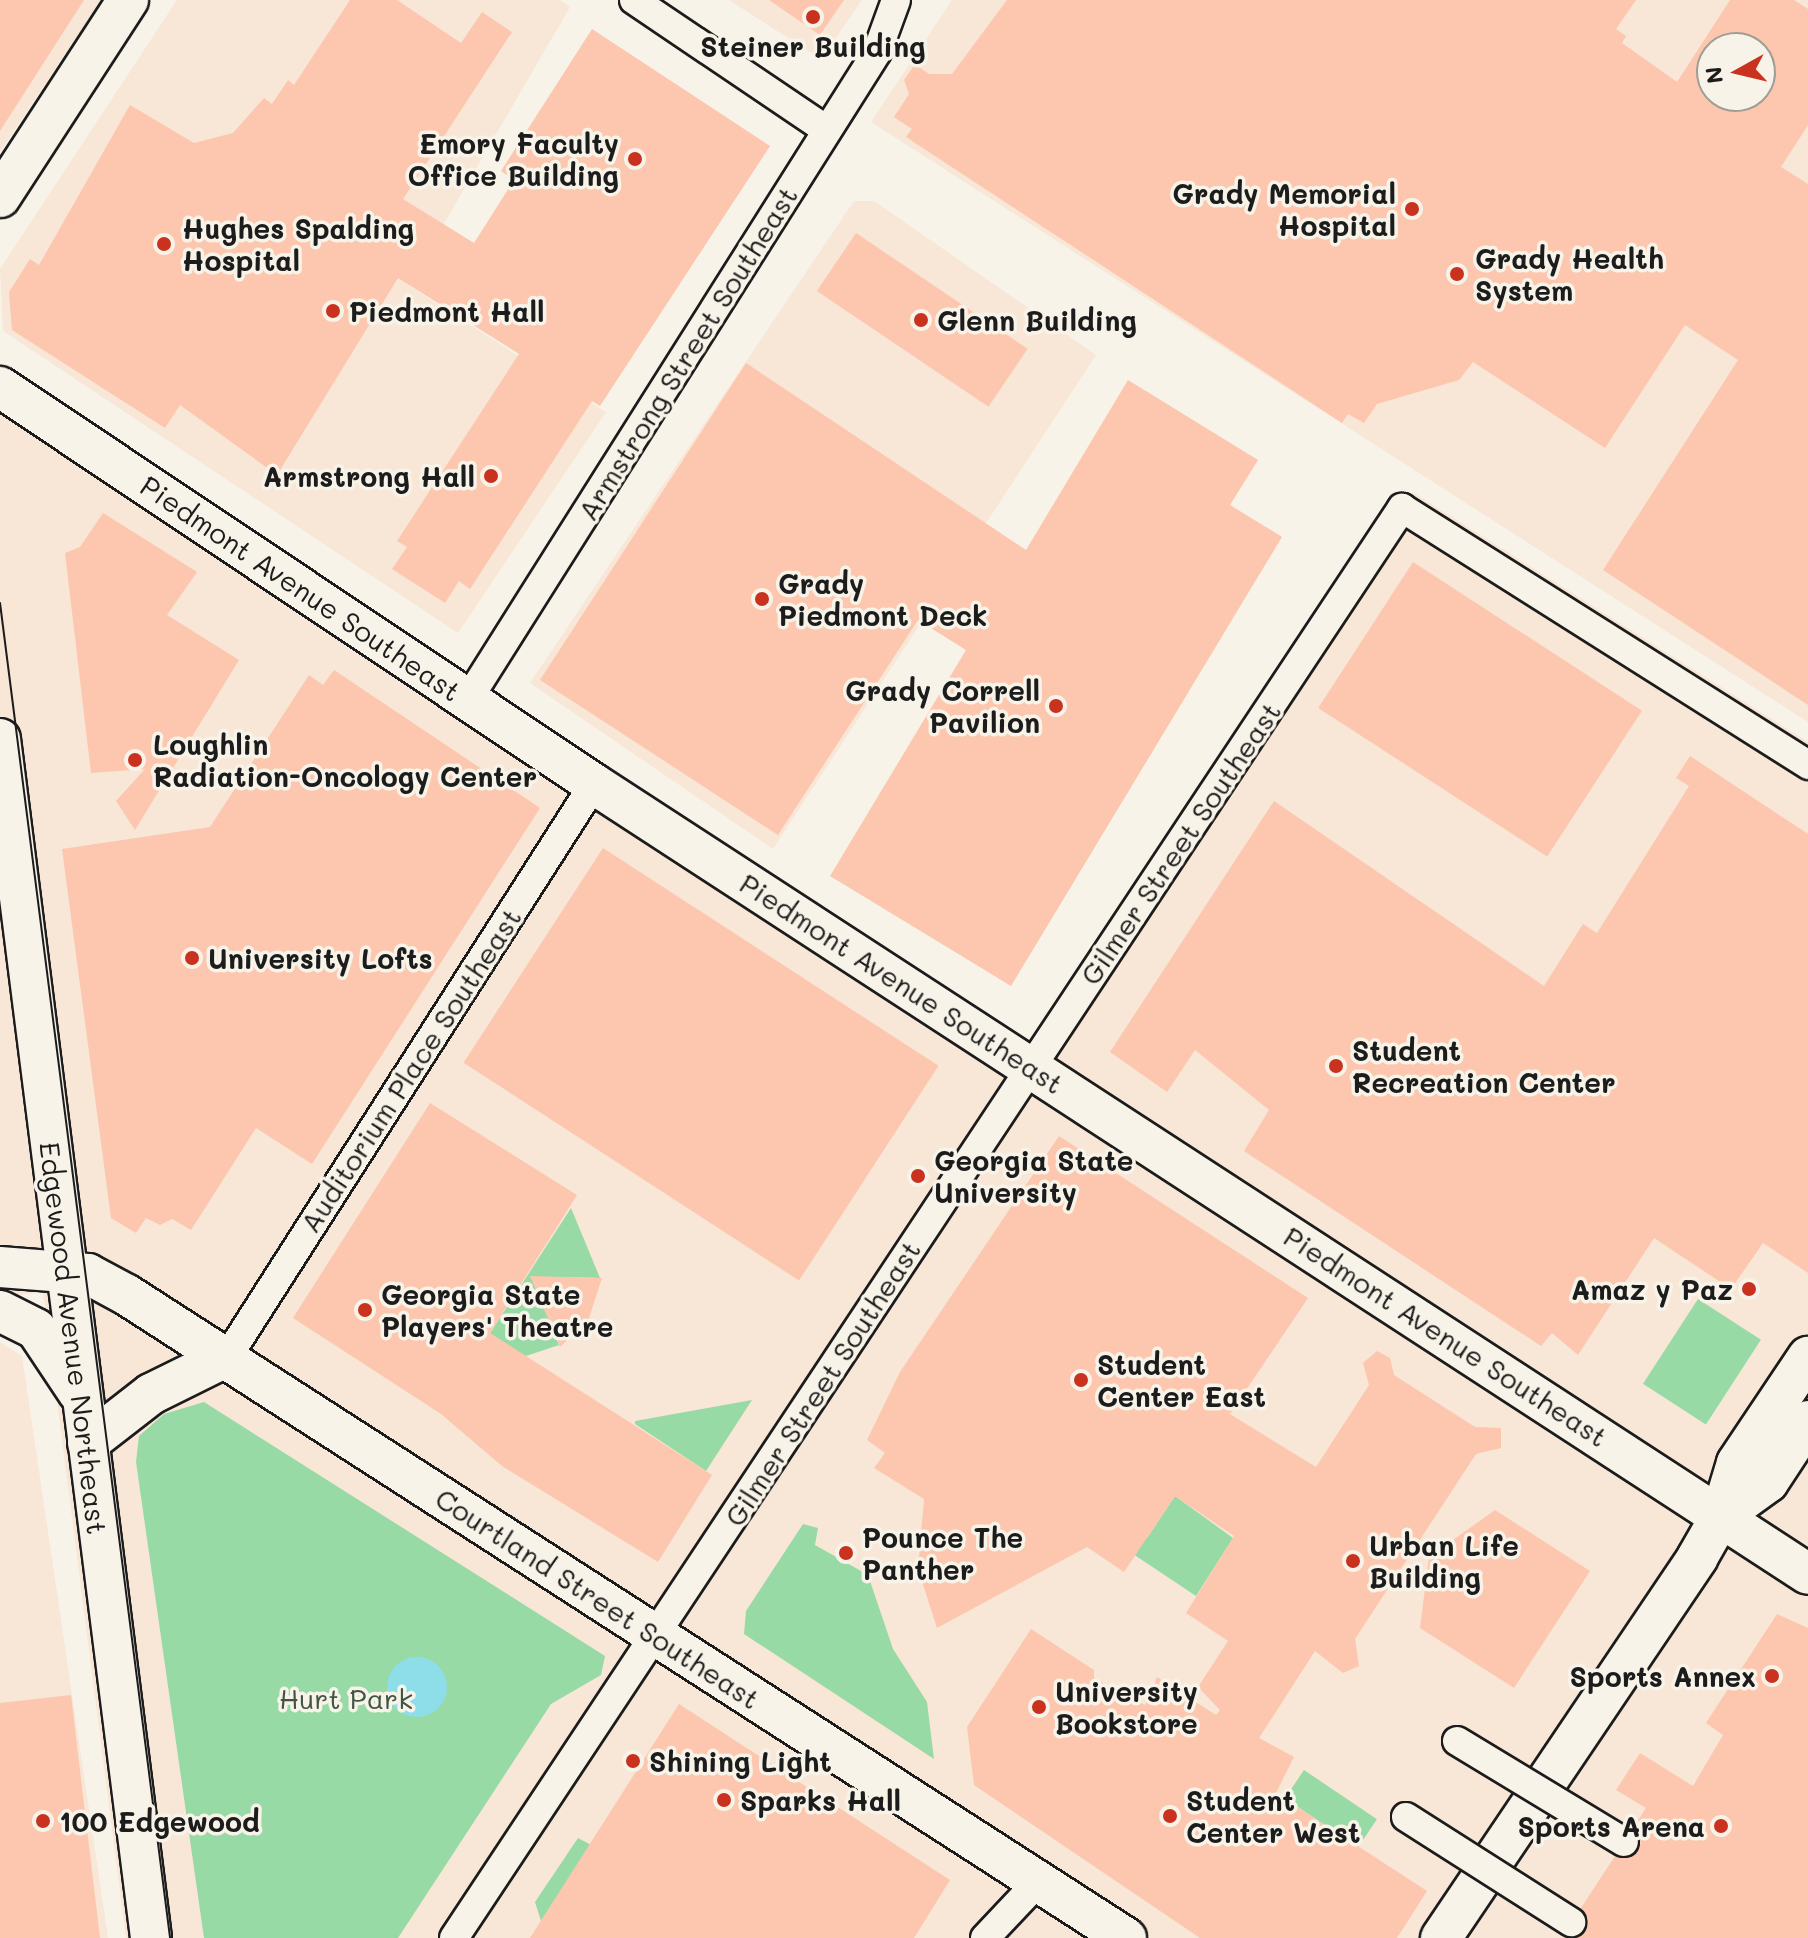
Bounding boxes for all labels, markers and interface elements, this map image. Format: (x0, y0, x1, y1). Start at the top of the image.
marker: Steiner Building (804, 8, 822, 26)
place label: Steiner Building (700, 29, 926, 63)
north arrow (1696, 32, 1776, 112)
text: N (1698, 65, 1729, 85)
place label: Emory Faculty Office Building (407, 126, 619, 192)
marker: Emory Faculty Office Building (626, 150, 644, 168)
place label: Grady Memorial Hospital (1172, 176, 1396, 242)
street label: Armstrong Street Southeast (570, 180, 804, 526)
marker: Grady Memorial Hospital (1403, 200, 1421, 218)
place label: Hughes Spalding Hospital (182, 211, 414, 277)
marker: Hughes Spalding Hospital (153, 233, 175, 255)
place label: Grady Health System (1475, 241, 1664, 307)
marker: Grady Health System (1446, 263, 1468, 285)
place label: Piedmont Hall (349, 294, 545, 328)
marker: Piedmont Hall (324, 302, 342, 320)
place label: Glenn Building (937, 303, 1137, 337)
marker: Glenn Building (912, 311, 930, 329)
place label: Armstrong Hall (263, 459, 475, 493)
marker: Armstrong Hall (482, 467, 500, 485)
street label: Piedmont Avenue Southeast (135, 468, 467, 708)
place label: Grady Piedmont Deck (778, 566, 987, 632)
marker: Grady Piedmont Deck (753, 590, 771, 608)
place label: Grady Correll Pavilion (845, 673, 1040, 739)
street label: Gilmer Street Southeast (1073, 695, 1287, 991)
marker: Grady Correll Pavilion (1047, 697, 1065, 715)
place label: Loughlin Radiation-Oncology Center (153, 727, 537, 793)
marker: Loughlin Radiation-Oncology Center (124, 749, 146, 771)
street label: Piedmont Avenue Southeast (734, 866, 1070, 1100)
street label: Auditorium Place Southeast (292, 902, 528, 1238)
place label: University Lofts (208, 941, 433, 975)
marker: University Lofts (183, 949, 201, 967)
place label: Student Recreation Center (1352, 1033, 1616, 1099)
marker: Student Recreation Center (1327, 1057, 1345, 1075)
street label: Edgewood Avenue Northeast (33, 1140, 115, 1536)
place label: Georgia State University (934, 1143, 1134, 1209)
marker: Georgia State University (909, 1167, 927, 1185)
street label: Piedmont Avenue Southeast (1278, 1219, 1614, 1453)
street label: Gilmer Street Southeast (717, 1234, 927, 1532)
place label: Amaz y Paz (1571, 1272, 1733, 1306)
place label: Georgia State Players' Theatre (381, 1277, 613, 1343)
marker: Amaz y Paz (1740, 1280, 1758, 1298)
marker: Georgia State Players' Theatre (356, 1301, 374, 1319)
place label: Student Center East (1097, 1347, 1266, 1413)
marker: Student Center East (1072, 1371, 1090, 1389)
street label: Courtland Street Southeast (430, 1481, 766, 1715)
place label: Pounce The Panther (862, 1520, 1023, 1586)
place label: Urban Life Building (1369, 1528, 1519, 1594)
marker: Pounce The Panther (837, 1544, 855, 1562)
marker: Urban Life Building (1344, 1552, 1362, 1570)
place label: Sports Annex (1570, 1659, 1756, 1693)
marker: Sports Annex (1763, 1667, 1781, 1685)
place label: University Bookstore (1055, 1674, 1198, 1740)
park label: Hurt Park (279, 1681, 413, 1715)
marker: University Bookstore (1030, 1698, 1048, 1716)
place label: Shining Light (649, 1744, 832, 1778)
marker: Shining Light (624, 1752, 642, 1770)
place label: Sparks Hall (740, 1783, 901, 1817)
place label: Student Center West (1186, 1783, 1360, 1849)
marker: Sparks Hall (715, 1791, 733, 1809)
place label: 100 Edgewood (59, 1804, 260, 1838)
marker: Student Center West (1161, 1807, 1179, 1825)
place label: Sports Arena (1518, 1809, 1705, 1843)
marker: 100 Edgewood (34, 1812, 52, 1830)
marker: Sports Arena (1712, 1817, 1730, 1835)

